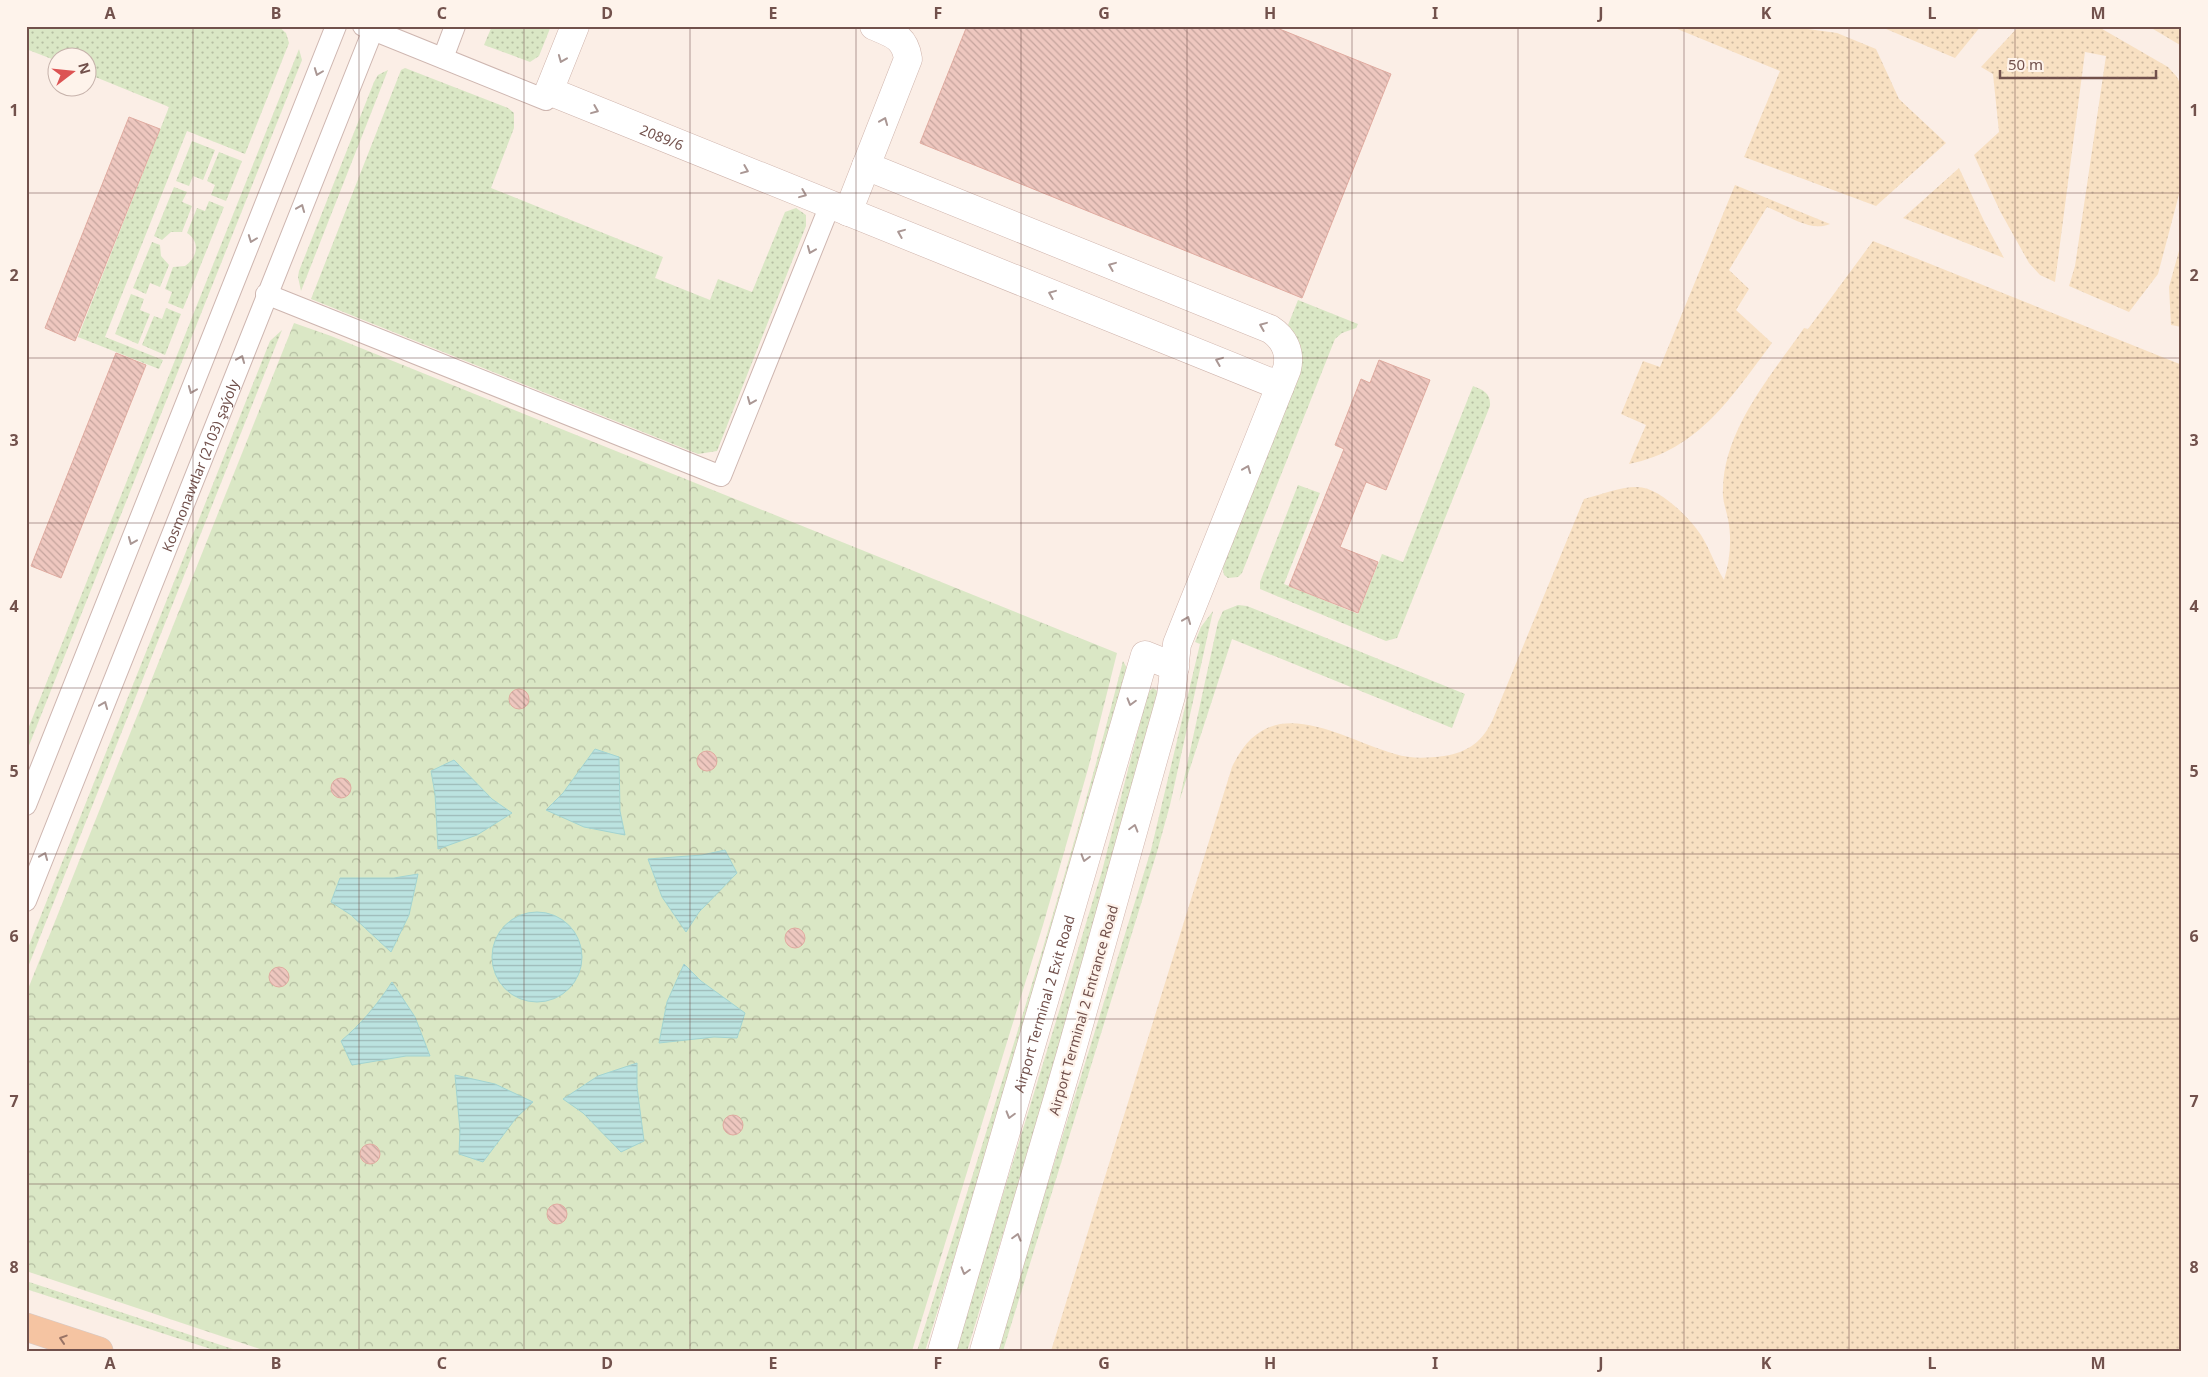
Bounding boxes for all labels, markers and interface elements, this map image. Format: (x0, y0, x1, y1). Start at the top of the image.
text: A (104, 2, 116, 24)
text: B (271, 2, 281, 24)
text: C (437, 2, 447, 24)
text: D (601, 2, 613, 24)
text: E (769, 2, 778, 24)
text: F (934, 2, 942, 24)
text: G (1098, 2, 1110, 24)
text: H (1264, 2, 1276, 24)
text: I (1432, 2, 1438, 24)
text: J (1596, 2, 1604, 24)
text: K (1761, 2, 1772, 24)
text: L (1928, 2, 1937, 24)
text: M (2090, 2, 2106, 24)
north arrow (48, 48, 98, 98)
scale bar (2000, 48, 2157, 80)
one-way arrow (558, 54, 569, 63)
text: 50 m (2008, 54, 2043, 74)
text: N (74, 60, 96, 76)
one-way arrow (314, 67, 324, 75)
text: 1 (9, 99, 19, 121)
text: 1 (2189, 99, 2199, 121)
one-way arrow (590, 103, 599, 114)
one-way arrow (877, 117, 888, 126)
street label: 2089/6 (638, 119, 687, 154)
one-way arrow (740, 164, 749, 175)
one-way arrow (798, 187, 807, 198)
one-way arrow (295, 204, 306, 213)
one-way arrow (897, 229, 906, 239)
one-way arrow (248, 234, 259, 243)
one-way arrow (807, 245, 818, 254)
one-way arrow (1108, 261, 1117, 272)
text: 2 (9, 264, 19, 286)
text: 2 (2189, 264, 2199, 286)
one-way arrow (1048, 289, 1056, 299)
one-way arrow (1259, 322, 1268, 333)
one-way arrow (235, 355, 245, 363)
one-way arrow (1215, 357, 1224, 367)
street label: Kosmonawtlar (2103) şaýoly (157, 376, 243, 554)
one-way arrow (188, 385, 198, 394)
one-way arrow (746, 396, 756, 404)
text: 3 (9, 429, 19, 451)
text: 3 (2189, 429, 2199, 451)
one-way arrow (1241, 465, 1251, 474)
one-way arrow (128, 536, 138, 545)
text: 4 (9, 595, 19, 617)
text: 4 (2189, 595, 2199, 617)
one-way arrow (1180, 616, 1191, 625)
one-way arrow (1126, 698, 1136, 706)
one-way arrow (98, 701, 108, 710)
text: 5 (9, 760, 19, 782)
text: 5 (2189, 760, 2199, 782)
one-way arrow (1128, 824, 1139, 833)
one-way arrow (38, 852, 48, 861)
one-way arrow (1080, 853, 1090, 862)
street label: Airport Terminal 2 Entrance Road (1044, 903, 1122, 1117)
street label: Airport Terminal 2 Exit Road (1008, 913, 1078, 1094)
text: 6 (9, 925, 19, 947)
text: 6 (2189, 925, 2199, 947)
text: 7 (9, 1090, 19, 1112)
text: 7 (2189, 1090, 2199, 1112)
one-way arrow (1005, 1110, 1015, 1118)
one-way arrow (1012, 1233, 1022, 1241)
text: 8 (9, 1256, 19, 1278)
text: 8 (2189, 1256, 2199, 1278)
one-way arrow (960, 1266, 970, 1275)
one-way arrow (59, 1334, 67, 1344)
text: A (104, 1352, 116, 1374)
text: B (271, 1352, 281, 1374)
text: C (437, 1352, 447, 1374)
text: D (601, 1352, 613, 1374)
text: E (769, 1352, 778, 1374)
text: F (934, 1352, 942, 1374)
text: G (1098, 1352, 1110, 1374)
text: H (1264, 1352, 1276, 1374)
text: I (1432, 1352, 1438, 1374)
text: J (1596, 1352, 1604, 1374)
text: K (1761, 1352, 1772, 1374)
text: L (1928, 1352, 1937, 1374)
text: M (2090, 1352, 2106, 1374)

